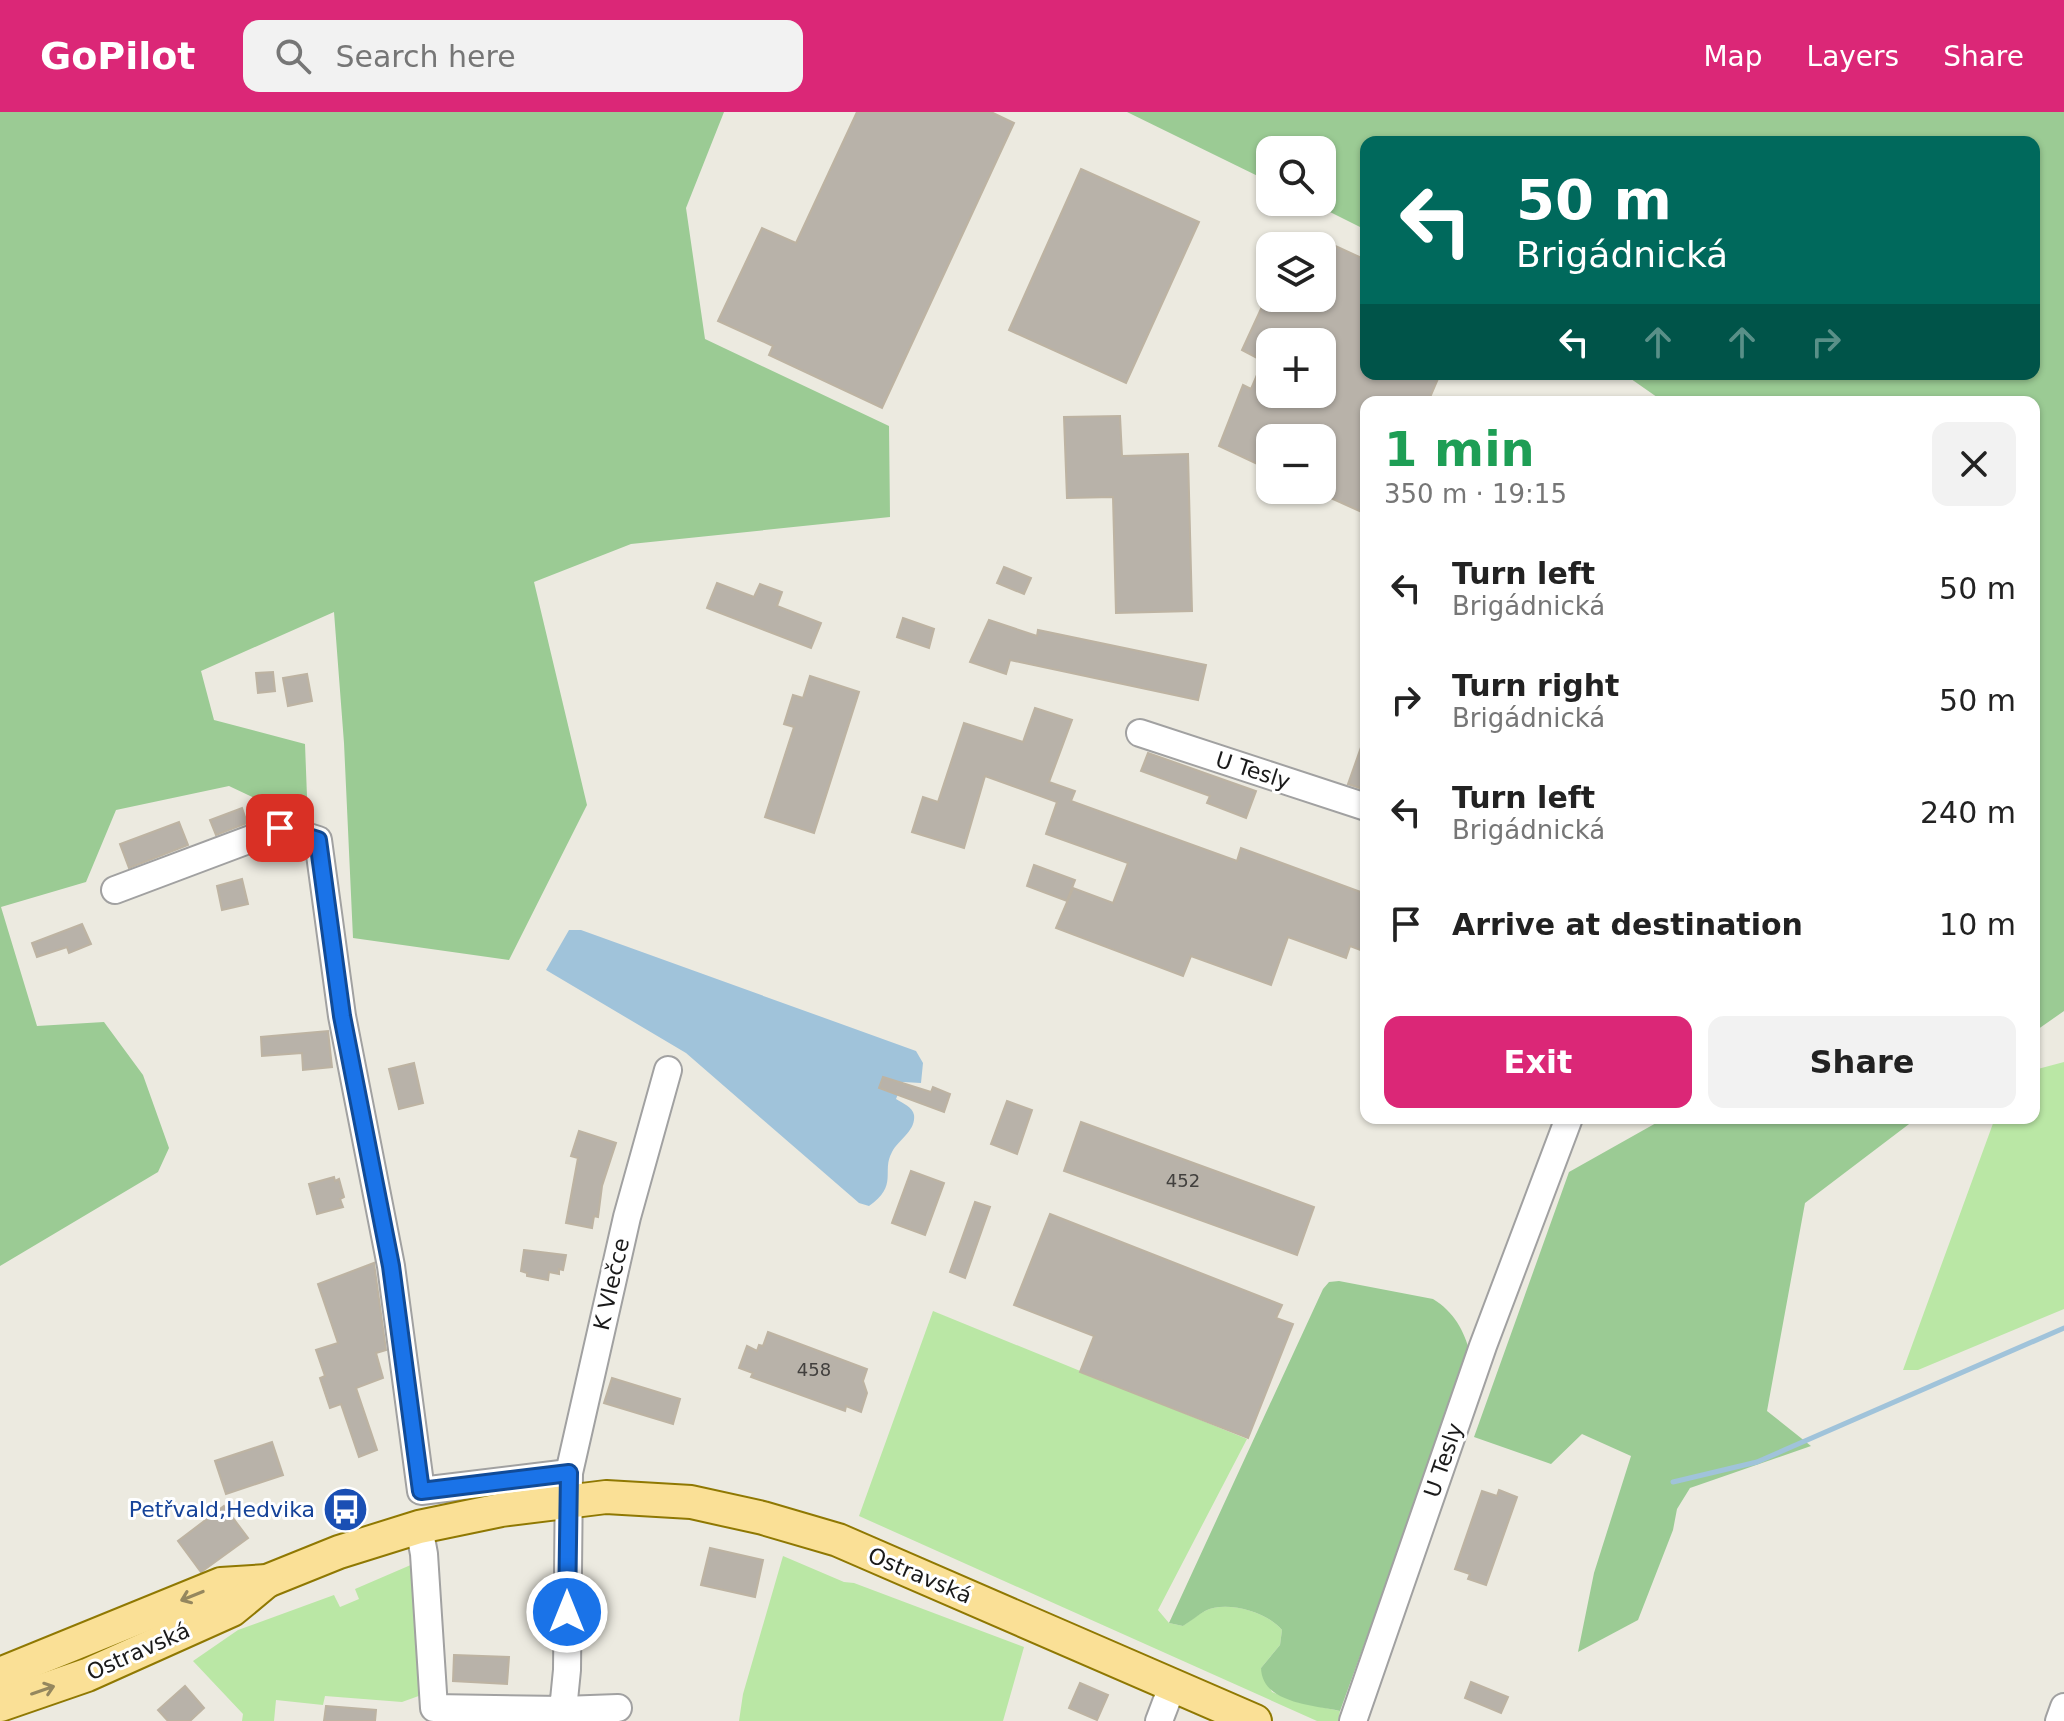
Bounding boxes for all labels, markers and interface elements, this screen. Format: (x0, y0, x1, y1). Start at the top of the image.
search box (243, 20, 803, 92)
text: GoPilot (40, 34, 195, 78)
icon: search (271, 34, 315, 78)
text: Search here (335, 39, 516, 74)
text: Map (1703, 40, 1763, 73)
text: Layers (1807, 40, 1899, 73)
text: Share (1943, 40, 2024, 73)
map controls (1256, 136, 1336, 504)
button: search (1256, 136, 1336, 216)
text: 50 m (1516, 167, 1672, 232)
icon: left (1384, 168, 1488, 272)
button: layers (1256, 232, 1336, 312)
text: Brigádnická (1516, 234, 1728, 275)
icon: left (1552, 320, 1596, 364)
icon: ahead (1636, 320, 1680, 364)
icon: ahead (1720, 320, 1764, 364)
icon: right (1804, 320, 1848, 364)
button: + (1256, 328, 1336, 408)
text: 1 min (1384, 421, 1535, 477)
button: close (1932, 422, 2016, 506)
button: − (1256, 424, 1336, 504)
text: 350 m · 19:15 (1384, 479, 1567, 509)
text: Turn left (1452, 556, 1595, 591)
icon: left (1384, 566, 1428, 610)
text: 50 m (1939, 571, 2016, 606)
text: Brigádnická (1452, 591, 1605, 621)
text: Turn right (1452, 668, 1619, 703)
icon: right (1384, 678, 1428, 722)
text: 50 m (1939, 683, 2016, 718)
text: Brigádnická (1452, 703, 1605, 733)
street label: U Tesly (1212, 747, 1293, 794)
text: Turn left (1452, 780, 1595, 815)
icon: left (1384, 790, 1428, 834)
pin (246, 794, 314, 862)
text: 240 m (1920, 795, 2016, 830)
icon: arrive (258, 806, 302, 850)
text: Brigádnická (1452, 815, 1605, 845)
icon: arrive (1384, 902, 1428, 946)
text: Arrive at destination (1452, 907, 1803, 942)
text: 10 m (1939, 907, 2016, 942)
button: Exit (1384, 1016, 1692, 1108)
button: Share (1708, 1016, 2016, 1108)
house number: 452 (1166, 1170, 1200, 1191)
street label: K Vlečce (589, 1236, 634, 1333)
house number: 458 (797, 1359, 831, 1380)
street label: U Tesly (1419, 1420, 1468, 1501)
bus stop icon: Petřvald,Hedvika (322, 1485, 370, 1533)
place label: Petřvald,Hedvika (129, 1497, 315, 1522)
street label: Ostravská (864, 1542, 975, 1609)
position arrow (525, 1570, 609, 1654)
one-way arrow (180, 1590, 205, 1604)
street label: Ostravská (83, 1618, 194, 1685)
one-way arrow (31, 1682, 56, 1697)

